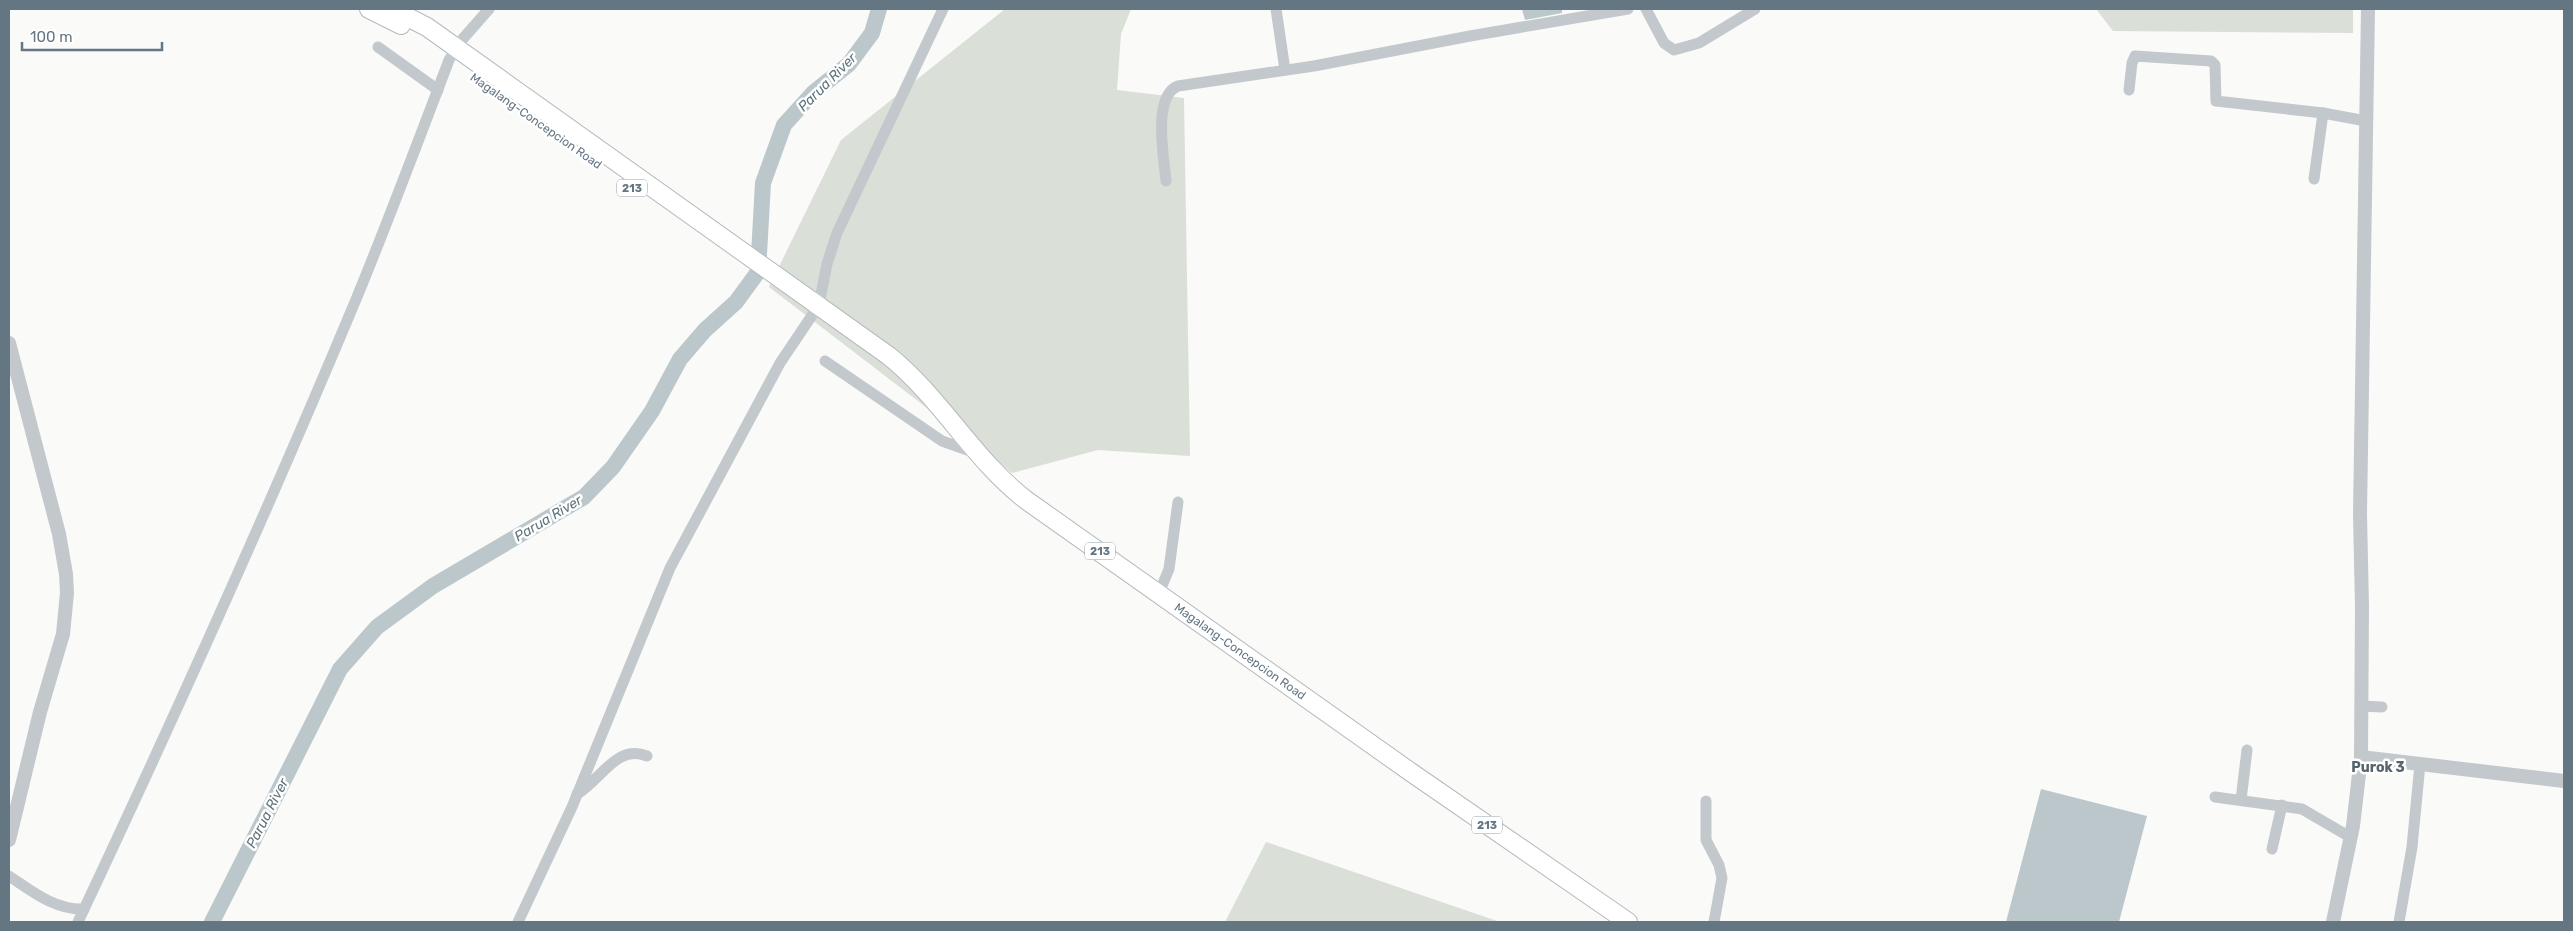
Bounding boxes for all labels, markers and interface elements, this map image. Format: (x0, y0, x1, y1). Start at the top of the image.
scale bar (22, 20, 162, 52)
text: 100 m (30, 28, 72, 46)
water label: Parua River (795, 49, 861, 115)
street label: Magalang-Concepcion Road (467, 70, 605, 172)
road number: 213 (617, 180, 647, 197)
water label: Parua River (511, 491, 586, 545)
road number: 213 (1085, 542, 1115, 560)
street label: Magalang-Concepcion Road (1172, 600, 1309, 703)
district label: Purok 3 (2351, 759, 2405, 776)
water label: Parua River (243, 775, 293, 851)
road number: 213 (1472, 816, 1502, 834)

